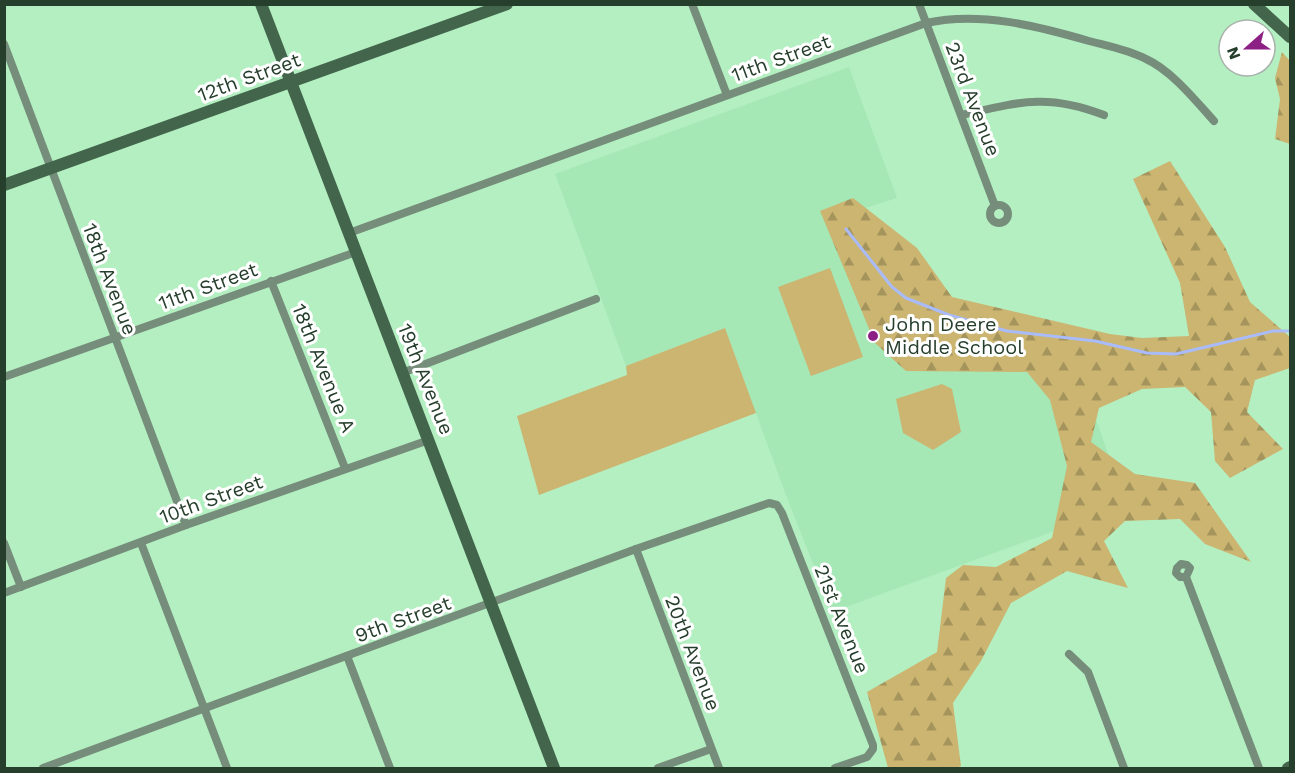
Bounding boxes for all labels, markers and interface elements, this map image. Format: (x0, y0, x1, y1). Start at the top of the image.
north arrow (1217, 18, 1277, 78)
street label: 11th Street (728, 29, 834, 87)
street label: 23rd Avenue (940, 38, 1006, 160)
text: N (1222, 44, 1244, 62)
street label: 12th Street (195, 47, 304, 107)
street label: 18th Avenue (78, 220, 142, 338)
street label: 11th Street (155, 257, 261, 315)
street label: 18th Avenue A (287, 300, 361, 436)
place label: John Deere Middle School (885, 312, 1023, 359)
street label: 19th Avenue (393, 320, 459, 438)
marker: John Deere Middle School (866, 329, 880, 343)
street label: 10th Street (156, 469, 266, 529)
street label: 21st Avenue (809, 561, 875, 677)
street label: 9th Street (352, 590, 455, 647)
street label: 20th Avenue (660, 592, 726, 714)

